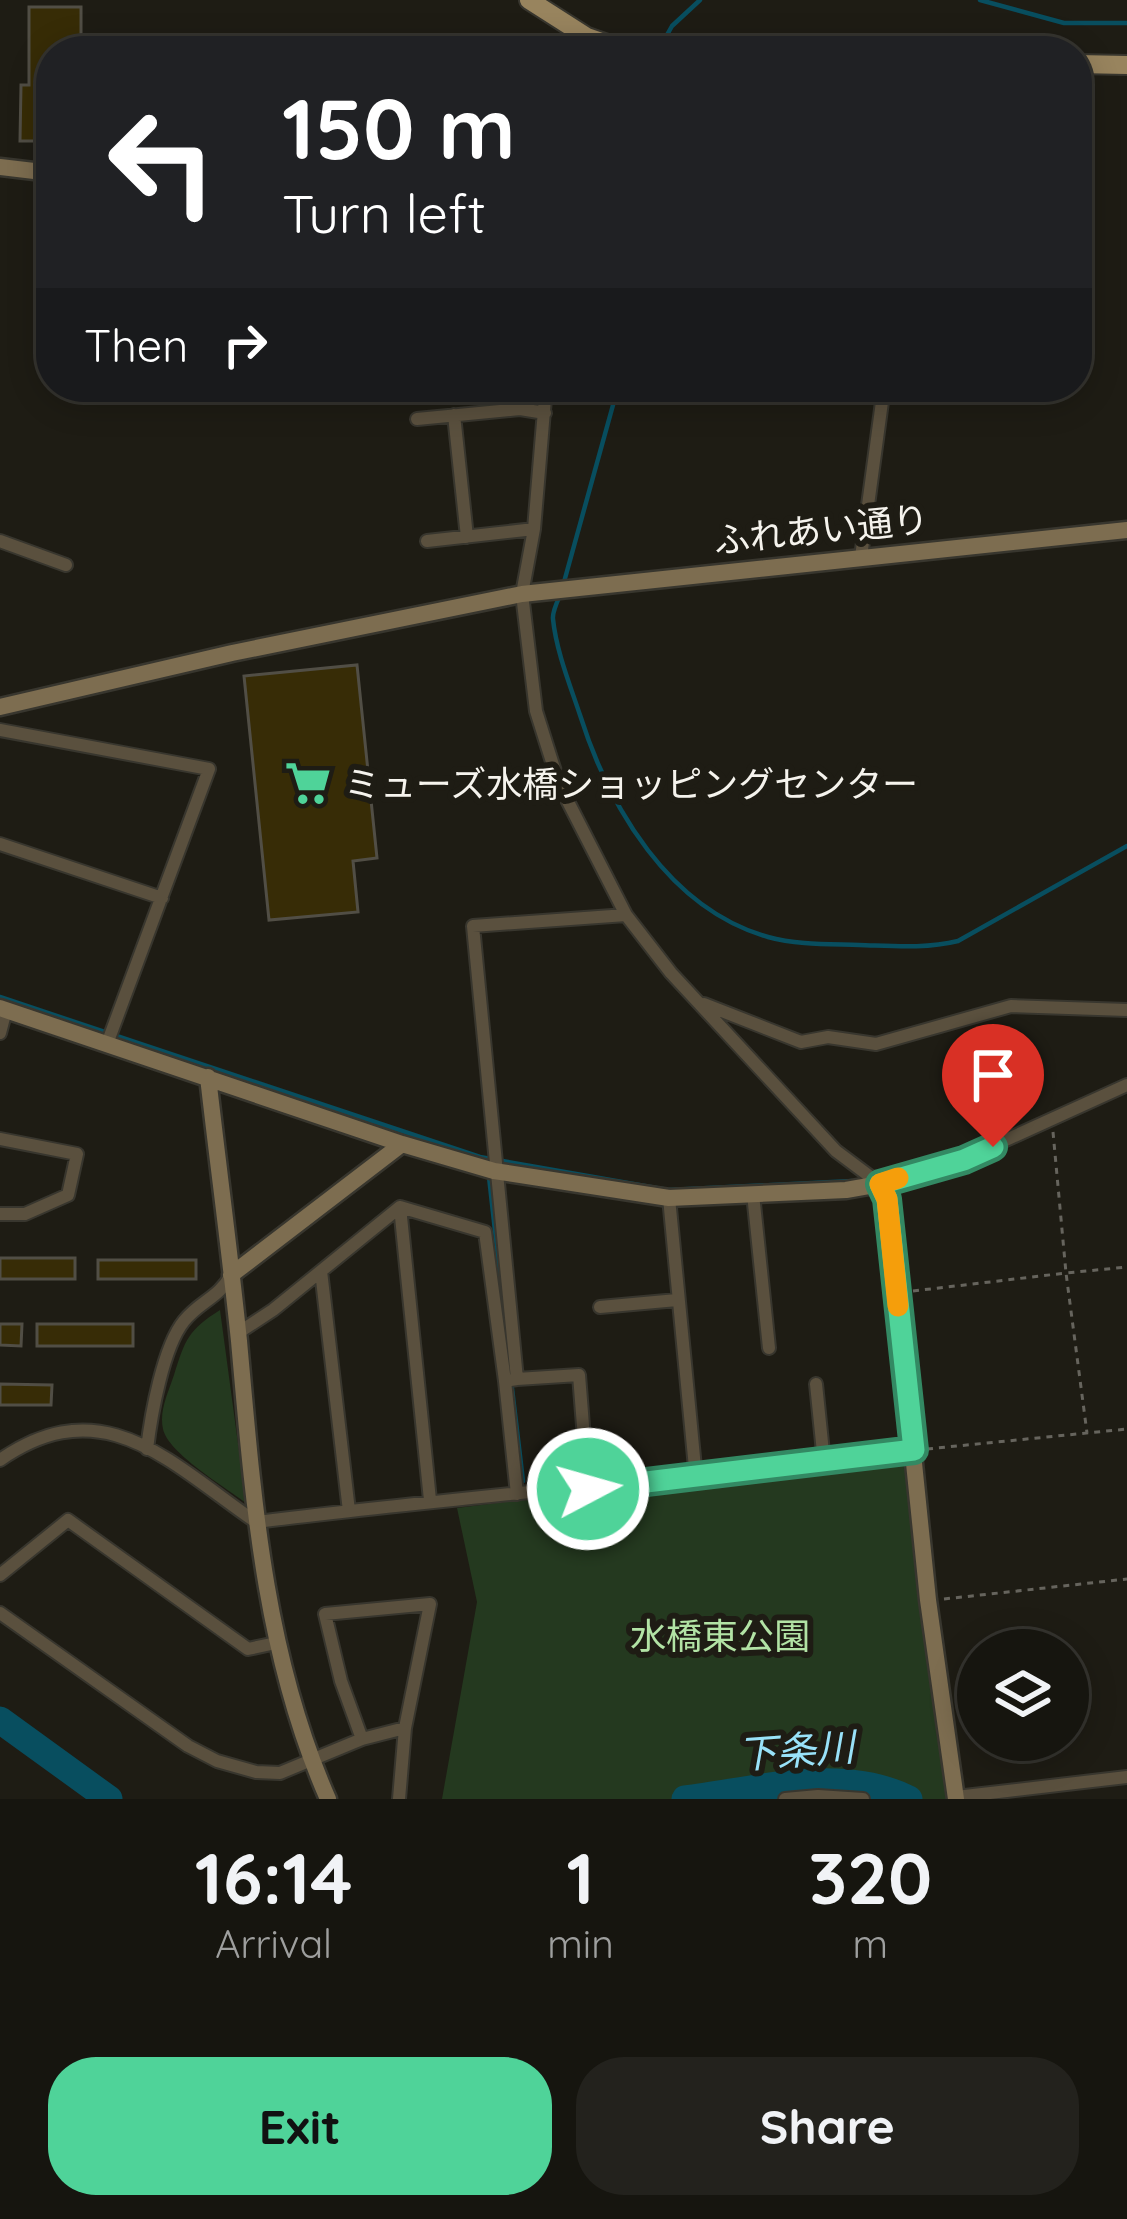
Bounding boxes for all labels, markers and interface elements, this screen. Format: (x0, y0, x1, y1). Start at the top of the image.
text: 150 m (282, 75, 516, 180)
icon: left (84, 84, 240, 240)
text: Turn left (282, 179, 486, 247)
icon: right (212, 312, 278, 378)
text: Then (84, 317, 188, 373)
street label: ふれあい通り (711, 495, 931, 563)
supermarket icon: ミューズ水橋ショッピングセンター (283, 758, 333, 808)
place label: ミューズ水橋ショッピングセンター (344, 761, 918, 806)
pin (942, 1024, 1044, 1147)
icon: arrive (960, 1042, 1026, 1108)
position arrow (525, 1426, 651, 1552)
park label: 水橋東公園 (630, 1613, 810, 1658)
map controls (957, 1629, 1089, 1761)
button: layers (957, 1629, 1089, 1761)
water label: 下条川 (736, 1721, 860, 1779)
text: 16:14 (195, 1832, 353, 1922)
text: 1 (566, 1832, 594, 1922)
text: 320 (808, 1832, 932, 1922)
text: Arrival (215, 1919, 332, 1968)
text: min (547, 1919, 614, 1968)
text: m (853, 1919, 888, 1968)
button: Exit (48, 2057, 552, 2195)
button: Share (576, 2057, 1079, 2195)

